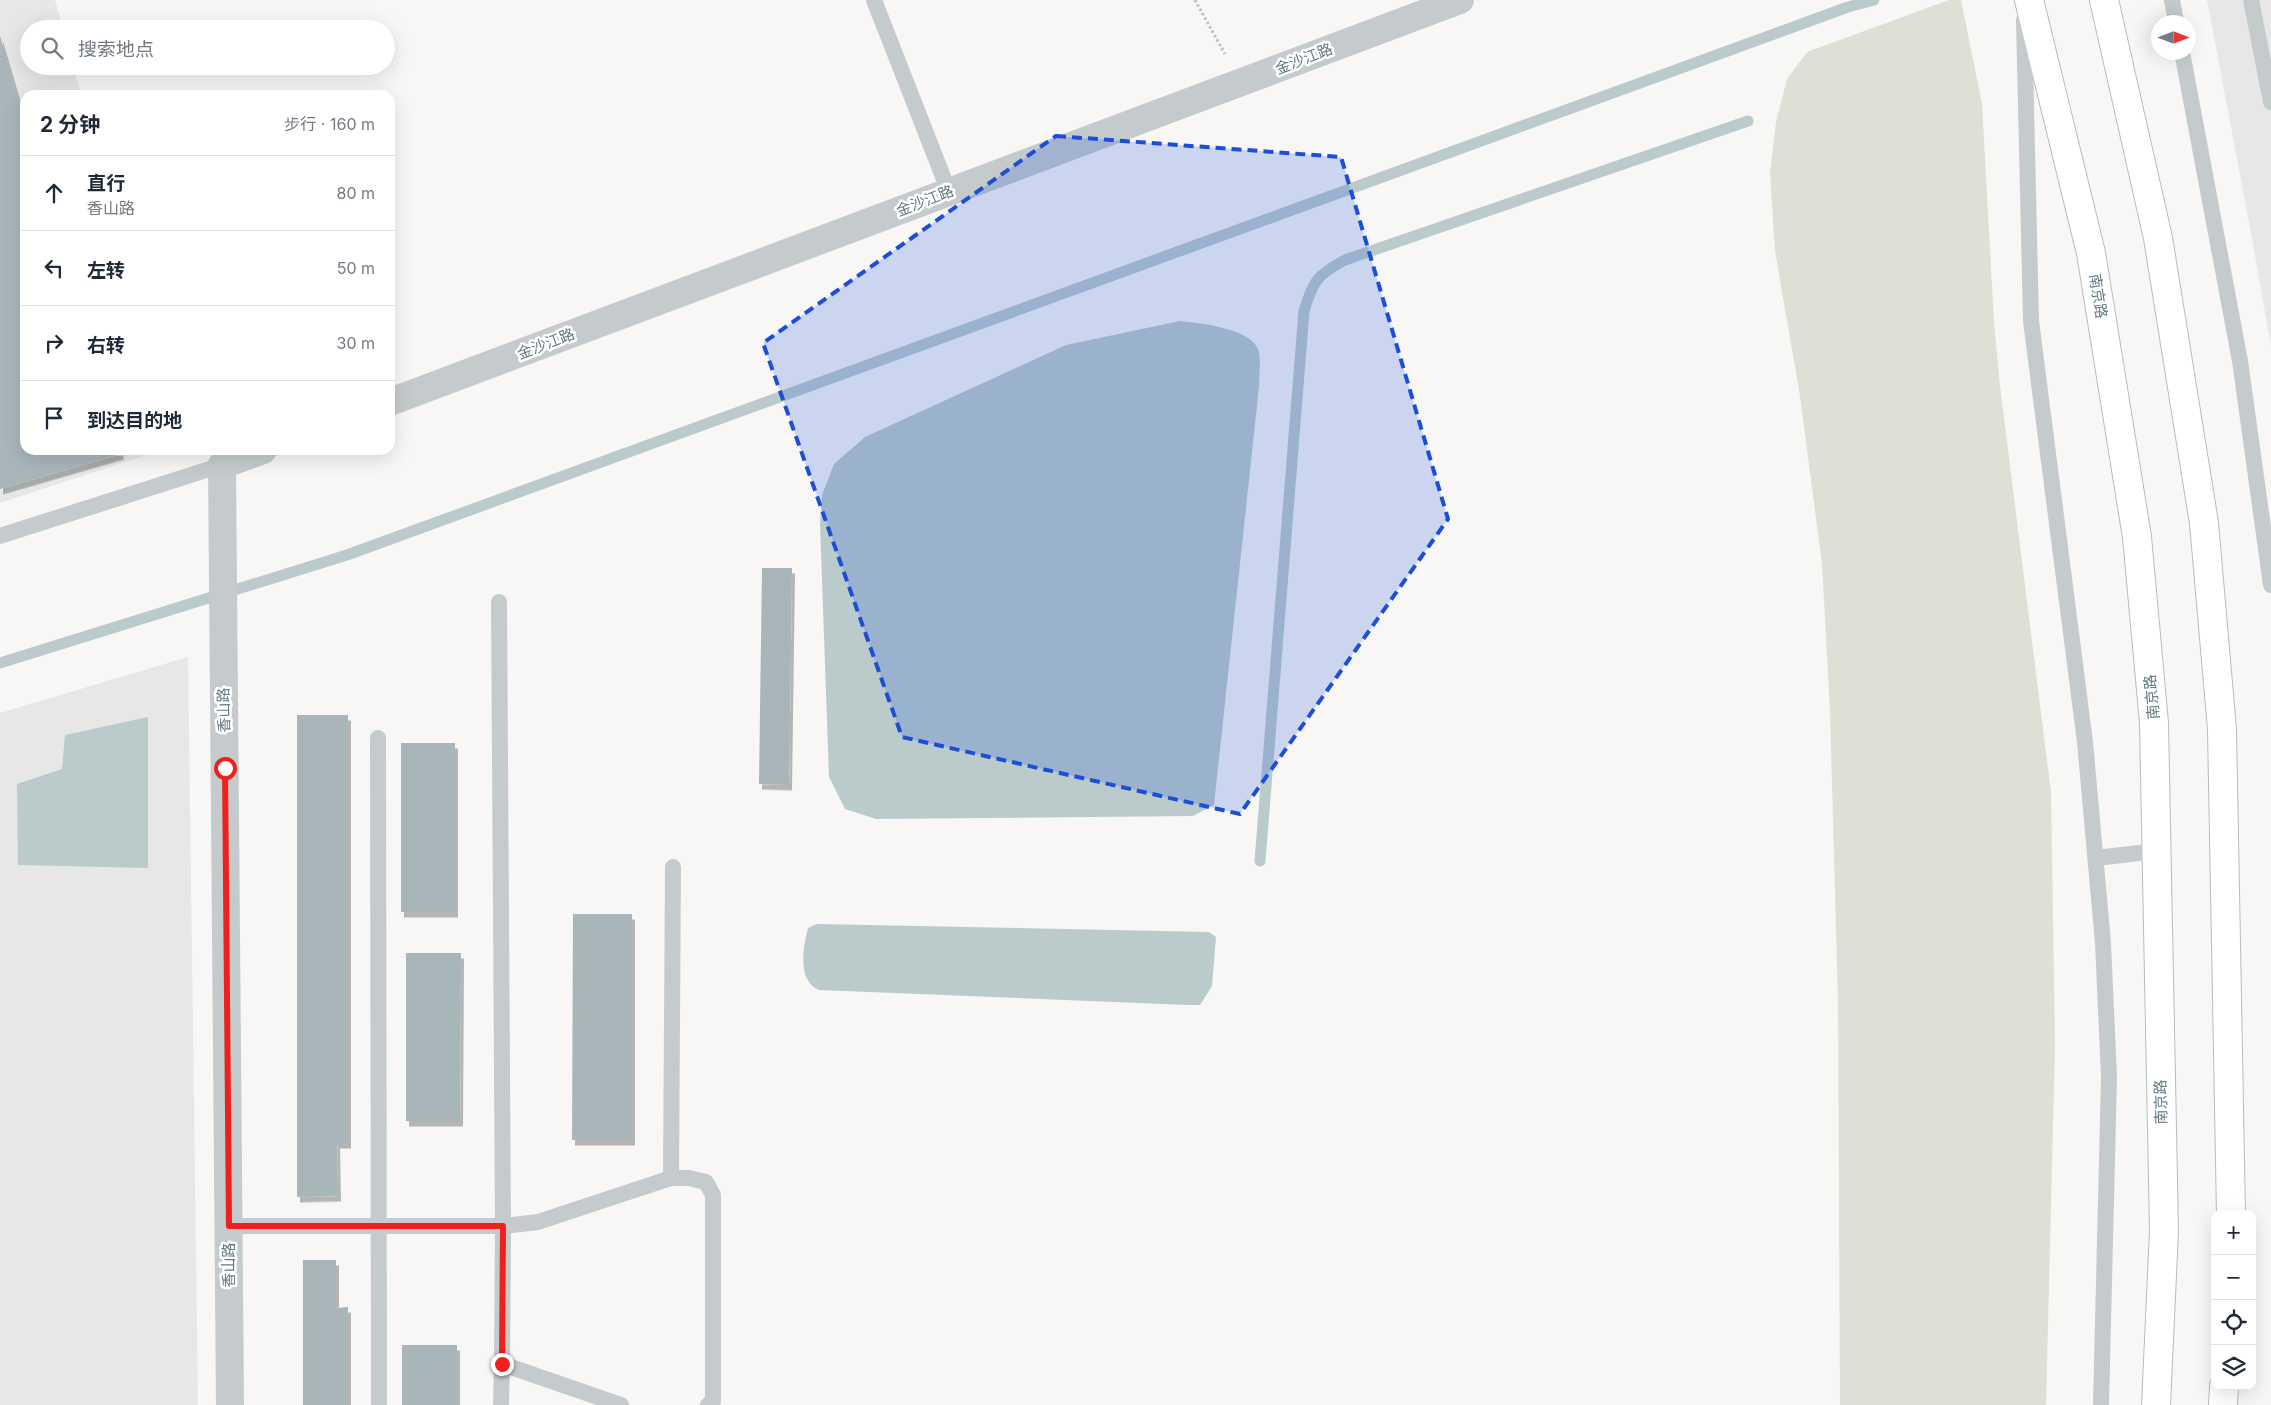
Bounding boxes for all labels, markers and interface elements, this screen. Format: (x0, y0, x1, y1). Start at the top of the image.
north arrow (2151, 15, 2196, 60)
search box (20, 20, 395, 75)
icon: search (38, 34, 66, 62)
text: 搜索地点 (78, 38, 154, 61)
street label: 金沙江路 (1272, 39, 1335, 78)
text: 2 分钟 (40, 112, 100, 137)
text: 步行 · 160 m (284, 114, 375, 134)
text: 直行 (87, 172, 125, 195)
icon: ahead (40, 179, 68, 207)
street label: 金沙江路 (893, 181, 956, 220)
text: 80 m (336, 183, 375, 203)
text: 香山路 (87, 198, 135, 218)
icon: left (40, 254, 68, 282)
text: 50 m (337, 258, 375, 278)
text: 左转 (87, 259, 125, 282)
street label: 南京路 (2086, 272, 2111, 320)
street label: 金沙江路 (514, 324, 577, 363)
icon: right (40, 329, 68, 357)
text: 30 m (337, 333, 375, 353)
text: 右转 (87, 334, 125, 357)
icon: arrive (40, 404, 68, 432)
text: 到达目的地 (87, 409, 182, 432)
street label: 南京路 (2140, 674, 2163, 720)
street label: 香山路 (214, 687, 233, 733)
route start (214, 757, 237, 780)
street label: 南京路 (2151, 1079, 2170, 1125)
map controls (2211, 1210, 2256, 1390)
button: + (2211, 1210, 2256, 1255)
street label: 香山路 (219, 1242, 238, 1288)
button: − (2211, 1255, 2256, 1300)
button: locate (2211, 1300, 2256, 1345)
button: layers (2211, 1345, 2256, 1390)
route end (491, 1353, 514, 1376)

